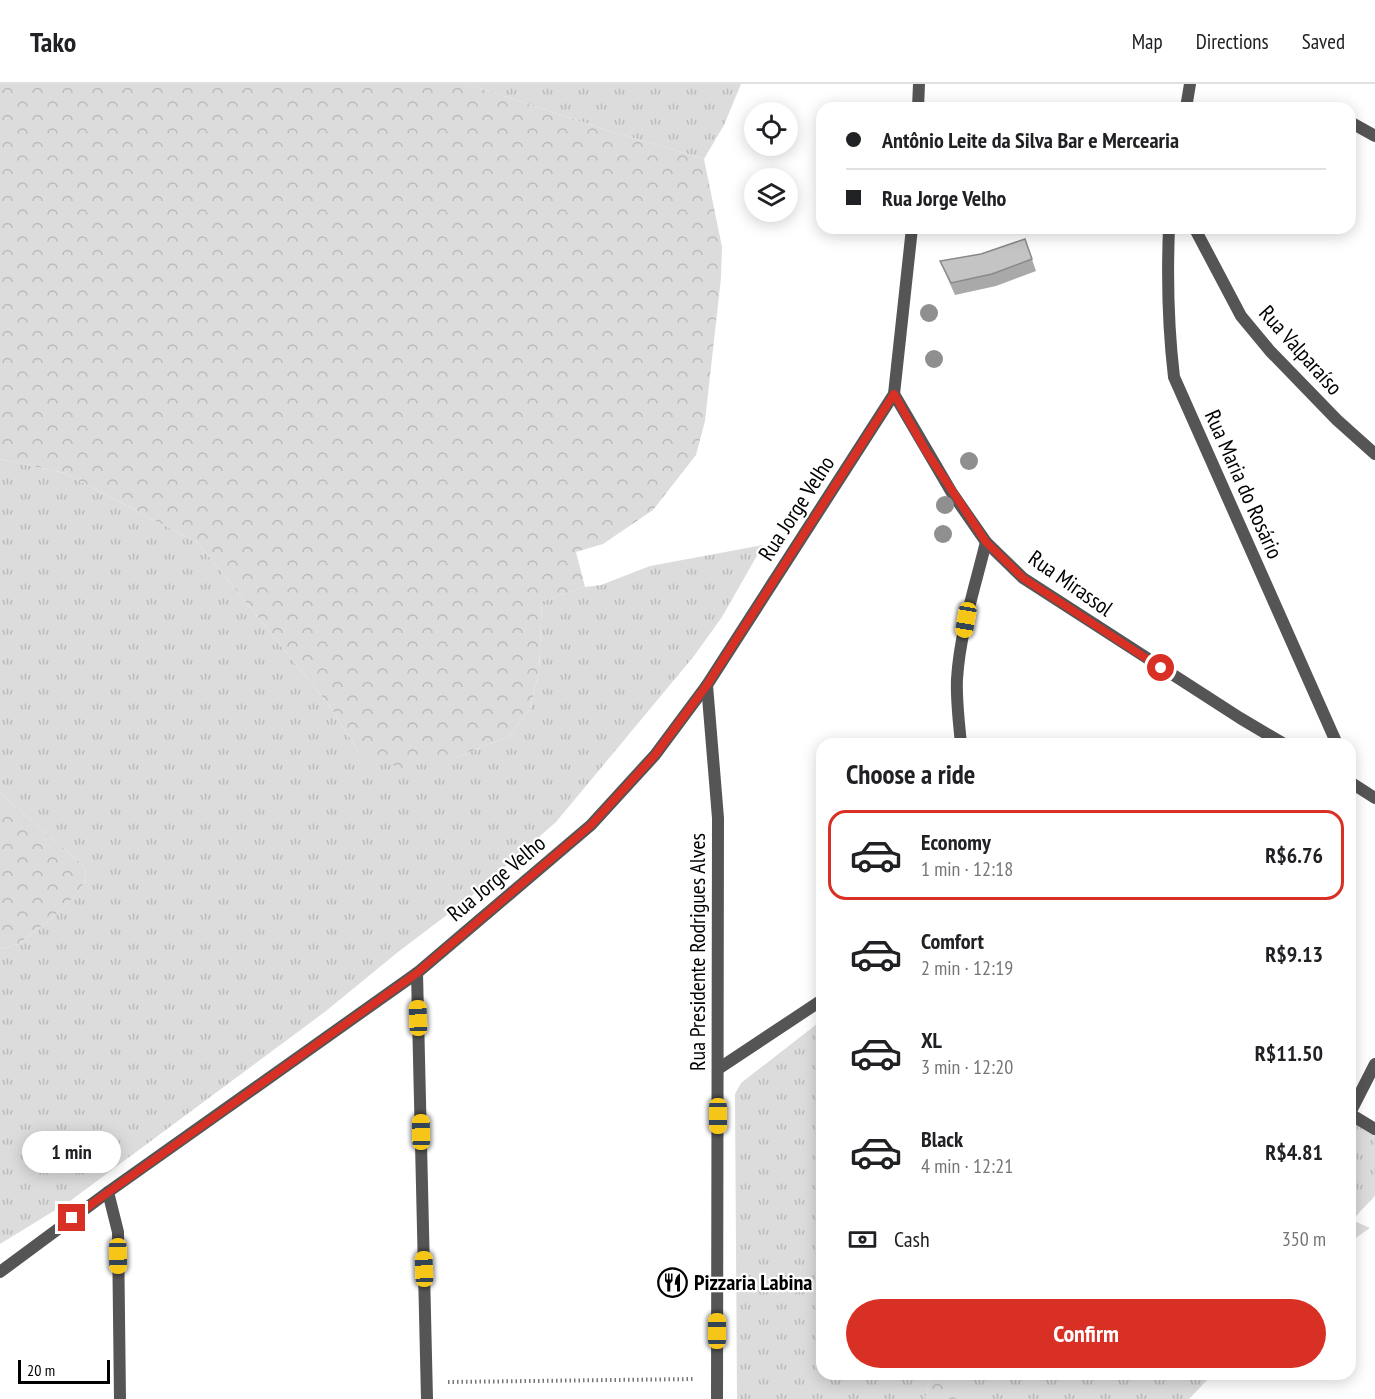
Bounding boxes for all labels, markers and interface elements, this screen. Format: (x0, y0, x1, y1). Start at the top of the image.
text: Tako (30, 23, 76, 60)
text: Map (1132, 28, 1163, 55)
text: Directions (1196, 28, 1269, 55)
text: Saved (1302, 28, 1345, 55)
map controls (744, 102, 798, 222)
button: locate (744, 102, 798, 156)
text: Antônio Leite da Silva Bar e Mercearia (882, 126, 1179, 154)
button: layers (744, 168, 798, 222)
text: Rua Jorge Velho (882, 184, 1006, 212)
street label: Rua Valparaíso (1253, 299, 1349, 401)
street label: Rua Maria do Rosário (1199, 405, 1289, 563)
street label: Rua Jorge Velho (752, 450, 840, 566)
street label: Rua Mirassol (1023, 544, 1119, 623)
car (954, 601, 978, 639)
route start (1147, 654, 1174, 681)
text: Choose a ride (846, 757, 975, 791)
icon: car (849, 828, 903, 882)
text: Economy (921, 828, 991, 856)
street label: Rua Jorge Velho (441, 829, 551, 927)
street label: Rua Presidente Rodrigues Alves (683, 833, 711, 1071)
text: R$6.76 (1265, 841, 1323, 869)
text: 1 min · 12:18 (921, 856, 1013, 882)
icon: car (849, 927, 903, 981)
text: Comfort (921, 927, 984, 955)
text: R$9.13 (1265, 940, 1323, 968)
text: 2 min · 12:19 (921, 955, 1013, 981)
car (408, 1000, 428, 1036)
icon: car (849, 1026, 903, 1080)
text: XL (921, 1026, 942, 1054)
text: R$11.50 (1255, 1039, 1323, 1067)
text: 3 min · 12:20 (921, 1054, 1013, 1080)
car (709, 1098, 727, 1134)
car (412, 1114, 430, 1150)
icon: car (849, 1125, 903, 1179)
text: Black (921, 1125, 963, 1153)
callout: 1 min (22, 1131, 122, 1173)
text: R$4.81 (1265, 1138, 1323, 1166)
text: 1 min (51, 1139, 92, 1165)
text: 4 min · 12:21 (921, 1153, 1013, 1179)
route end (58, 1204, 85, 1231)
icon: cash (846, 1223, 879, 1256)
text: Cash (894, 1225, 930, 1253)
text: 350 m (1282, 1226, 1326, 1252)
car (109, 1238, 127, 1274)
car (414, 1251, 434, 1287)
restaurant icon: Pizzaria Labina (657, 1266, 689, 1298)
place label: Pizzaria Labina (694, 1268, 812, 1296)
button: Confirm (846, 1299, 1326, 1368)
car (708, 1313, 726, 1349)
scale bar (18, 1357, 110, 1384)
text: 20 m (27, 1360, 55, 1380)

